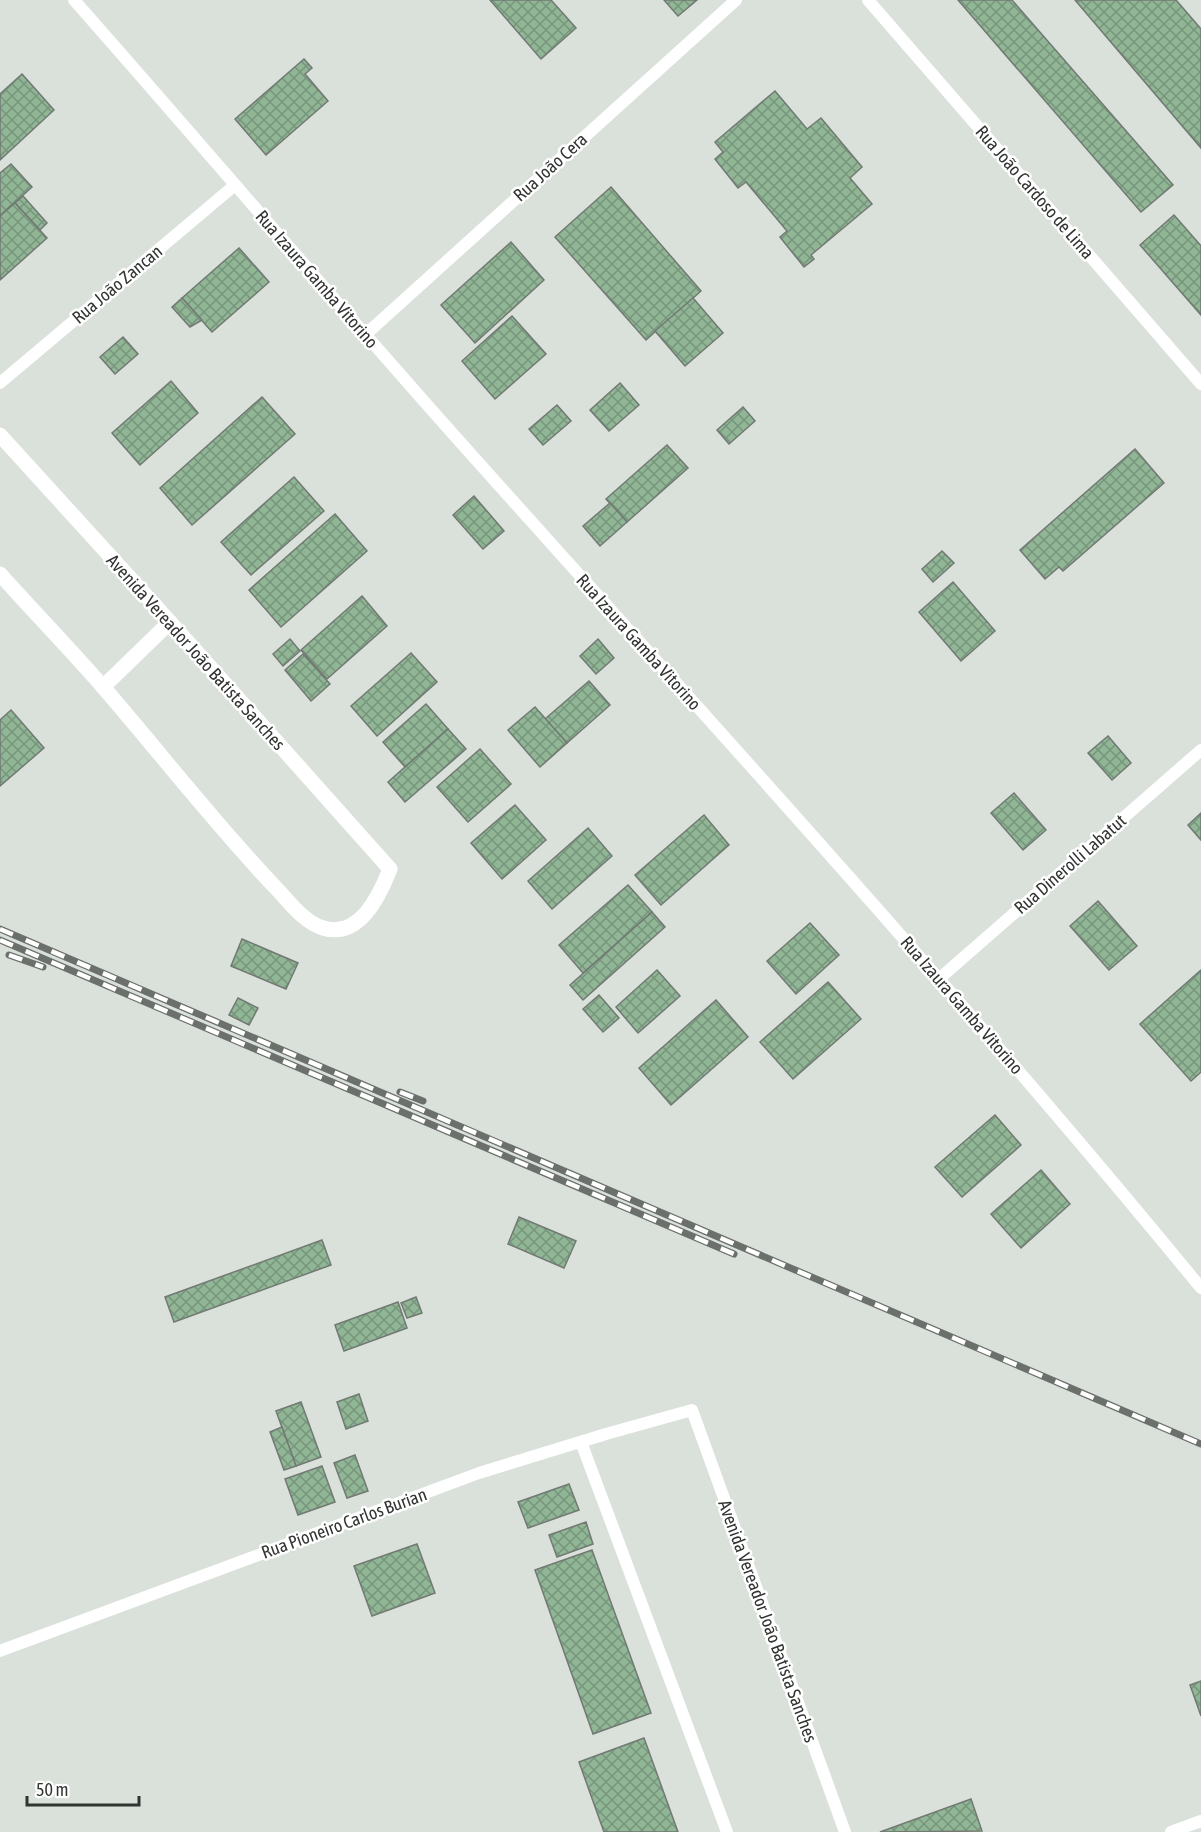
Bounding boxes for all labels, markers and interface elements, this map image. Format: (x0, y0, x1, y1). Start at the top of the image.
street label: Rua João Cardoso de Lima (971, 121, 1099, 263)
street label: Rua João Cera (509, 129, 591, 205)
street label: Rua Izaura Gamba Vitorino (251, 206, 383, 352)
street label: Rua João Zancan (68, 240, 166, 328)
street label: Avenida Vereador João Batista Sanches (102, 550, 290, 754)
street label: Rua Izaura Gamba Vitorino (572, 570, 706, 714)
street label: Rua Dinerolli Labatut (1010, 810, 1130, 918)
street label: Rua Izaura Gamba Vitorino (896, 932, 1028, 1078)
street label: Rua Pioneiro Carlos Burian (259, 1483, 429, 1563)
street label: Avenida Vereador João Batista Sanches (714, 1497, 822, 1745)
scale bar (27, 1769, 140, 1807)
text: 50 m (36, 1779, 68, 1800)

